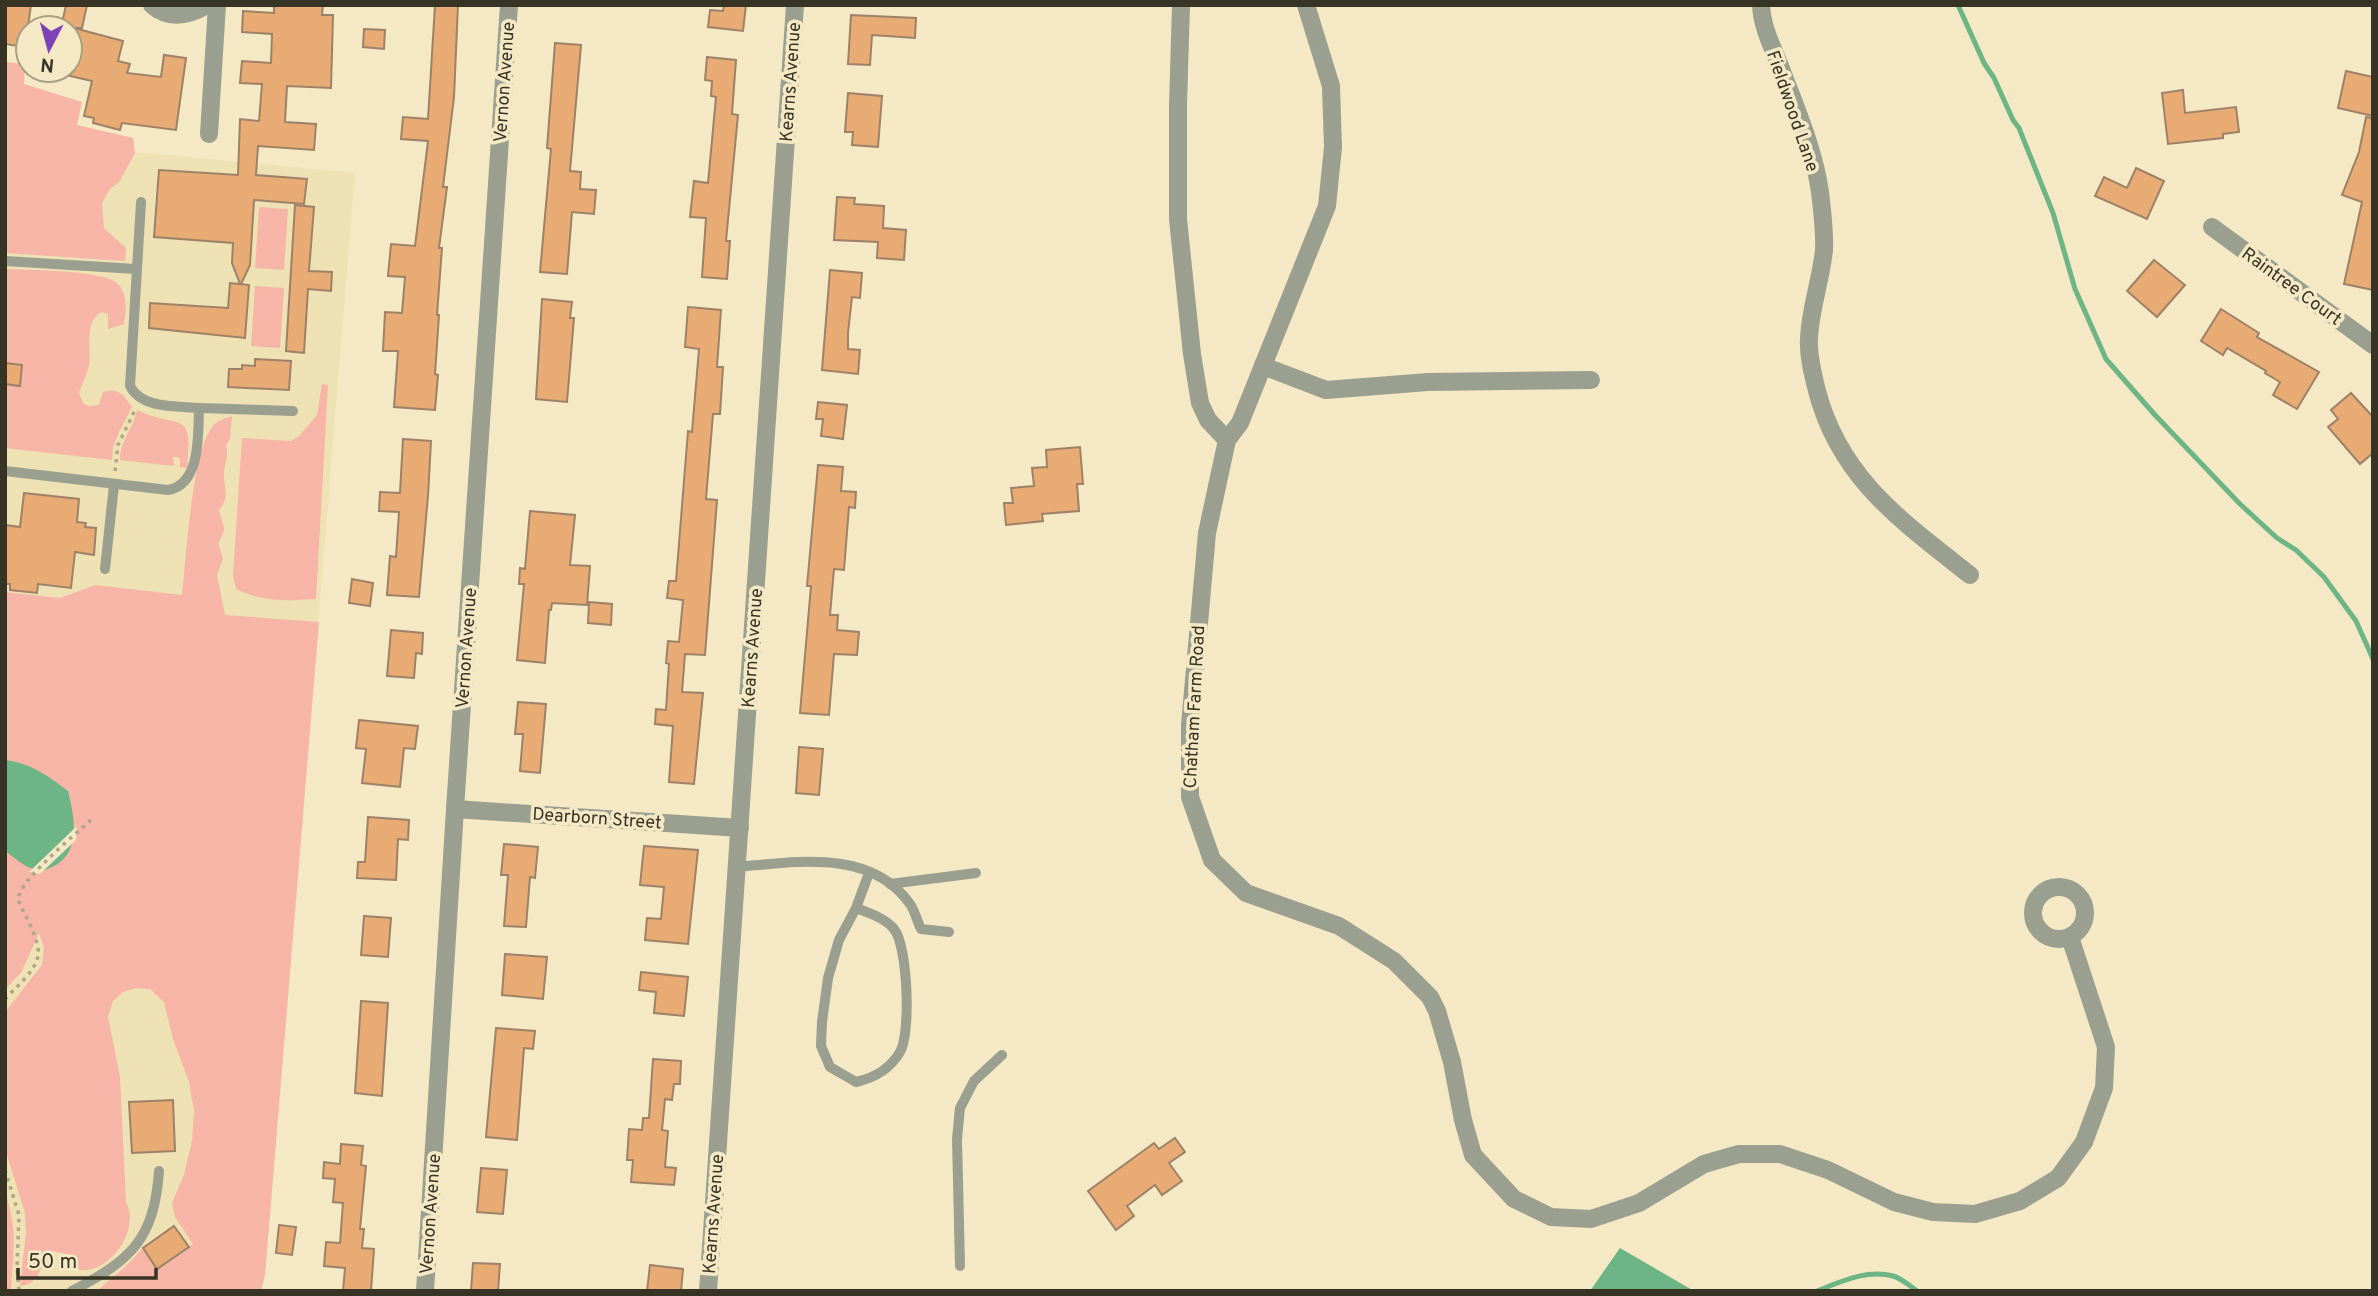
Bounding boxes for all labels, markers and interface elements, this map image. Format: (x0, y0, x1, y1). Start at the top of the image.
north arrow (14, 14, 84, 84)
street label: Vernon Avenue (490, 21, 521, 143)
street label: Kearns Avenue (776, 21, 807, 143)
street label: Fieldwood Lane (1760, 48, 1823, 175)
text: N (39, 51, 55, 77)
street label: Raintree Court (2236, 243, 2346, 331)
street label: Vernon Avenue (452, 587, 483, 709)
street label: Kearns Avenue (738, 587, 769, 709)
street label: Chatham Farm Road (1180, 625, 1211, 789)
street label: Dearborn Street (532, 804, 662, 835)
street label: Vernon Avenue (416, 1153, 447, 1275)
street label: Kearns Avenue (699, 1153, 730, 1275)
scale bar (18, 1236, 156, 1280)
text: 50 m (28, 1249, 77, 1276)

